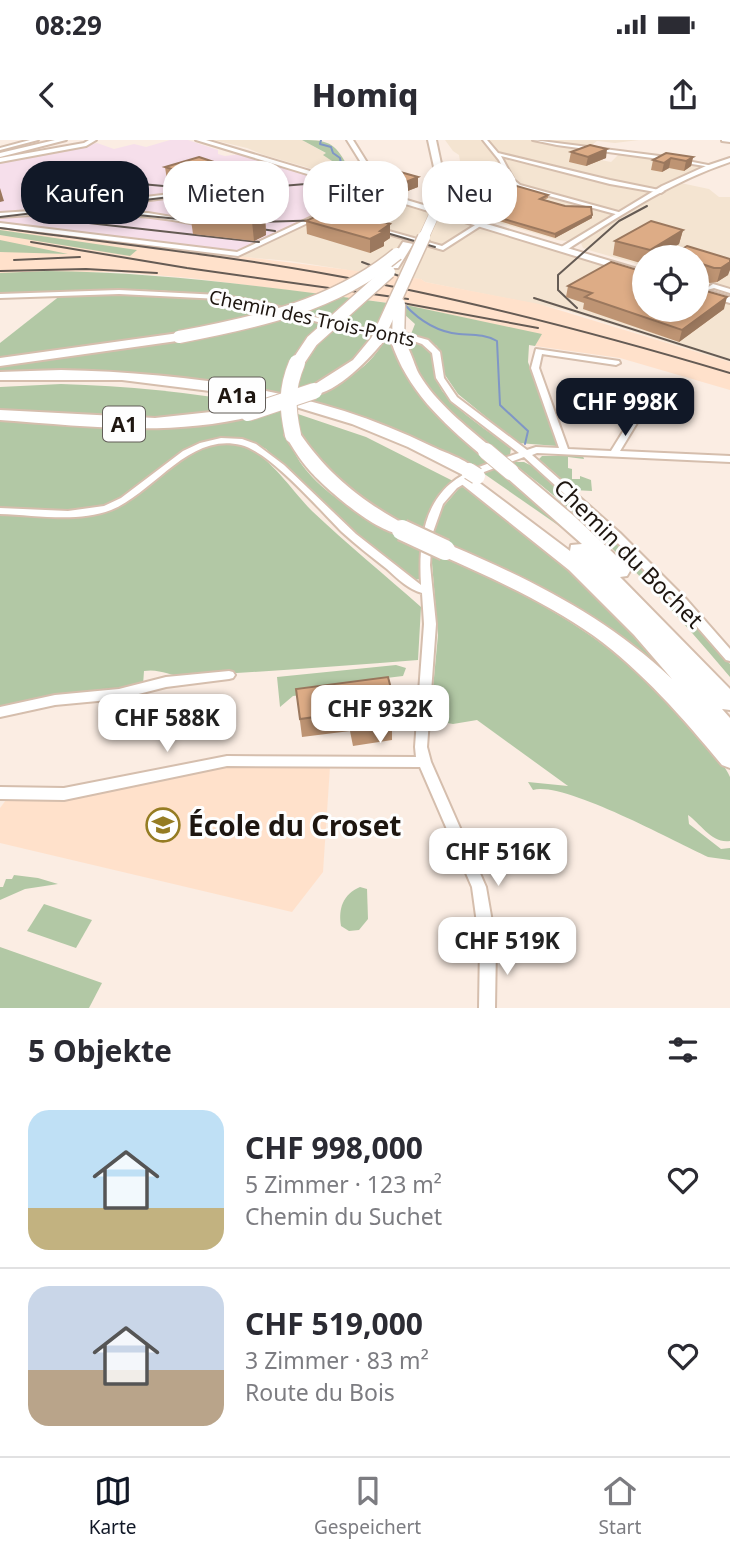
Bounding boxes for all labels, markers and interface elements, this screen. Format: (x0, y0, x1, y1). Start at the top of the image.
text: 08:29 (35, 7, 102, 43)
text: Homiq (312, 73, 418, 116)
icon: back (28, 76, 66, 114)
icon: share (664, 76, 702, 114)
chip: Kaufen (21, 161, 149, 224)
chip: Mieten (163, 161, 289, 224)
chip: Filter (303, 161, 408, 224)
chip: Neu (422, 161, 517, 224)
map controls (632, 245, 709, 322)
button: locate (632, 245, 709, 322)
street label: Chemin des Trois-Ponts (207, 283, 417, 353)
road number: A1a (209, 378, 265, 412)
pin: CHF 998K (553, 378, 697, 438)
text: CHF 998K (572, 385, 678, 417)
road number: A1 (103, 406, 145, 442)
street label: Chemin du Bochet (547, 471, 711, 635)
pin: CHF 932K (308, 686, 452, 745)
text: CHF 932K (327, 692, 433, 724)
pin: CHF 588K (95, 694, 239, 754)
text: CHF 588K (114, 701, 220, 733)
school or university icon: École du Croset (144, 806, 182, 844)
place label: École du Croset (188, 806, 402, 844)
pin: CHF 516K (426, 828, 570, 888)
text: CHF 516K (445, 835, 551, 867)
pin: CHF 519K (435, 918, 579, 977)
text: CHF 519K (454, 924, 560, 956)
text: 5 Objekte (28, 1030, 172, 1071)
icon: filters (664, 1031, 702, 1069)
text: CHF 998,000 (245, 1127, 423, 1168)
icon: home (84, 1138, 168, 1222)
icon: heart (664, 1161, 702, 1199)
text: 5 Zimmer · 123 m² (245, 1168, 442, 1200)
text: Chemin du Suchet (245, 1200, 442, 1232)
text: CHF 519,000 (245, 1303, 423, 1344)
icon: home (84, 1314, 168, 1398)
icon: heart (664, 1337, 702, 1375)
text: 3 Zimmer · 83 m² (245, 1344, 429, 1376)
text: Route du Bois (245, 1376, 395, 1408)
tab: Karte (89, 1472, 137, 1540)
tab: Gespeichert (314, 1472, 421, 1540)
tab: Start (599, 1472, 641, 1540)

